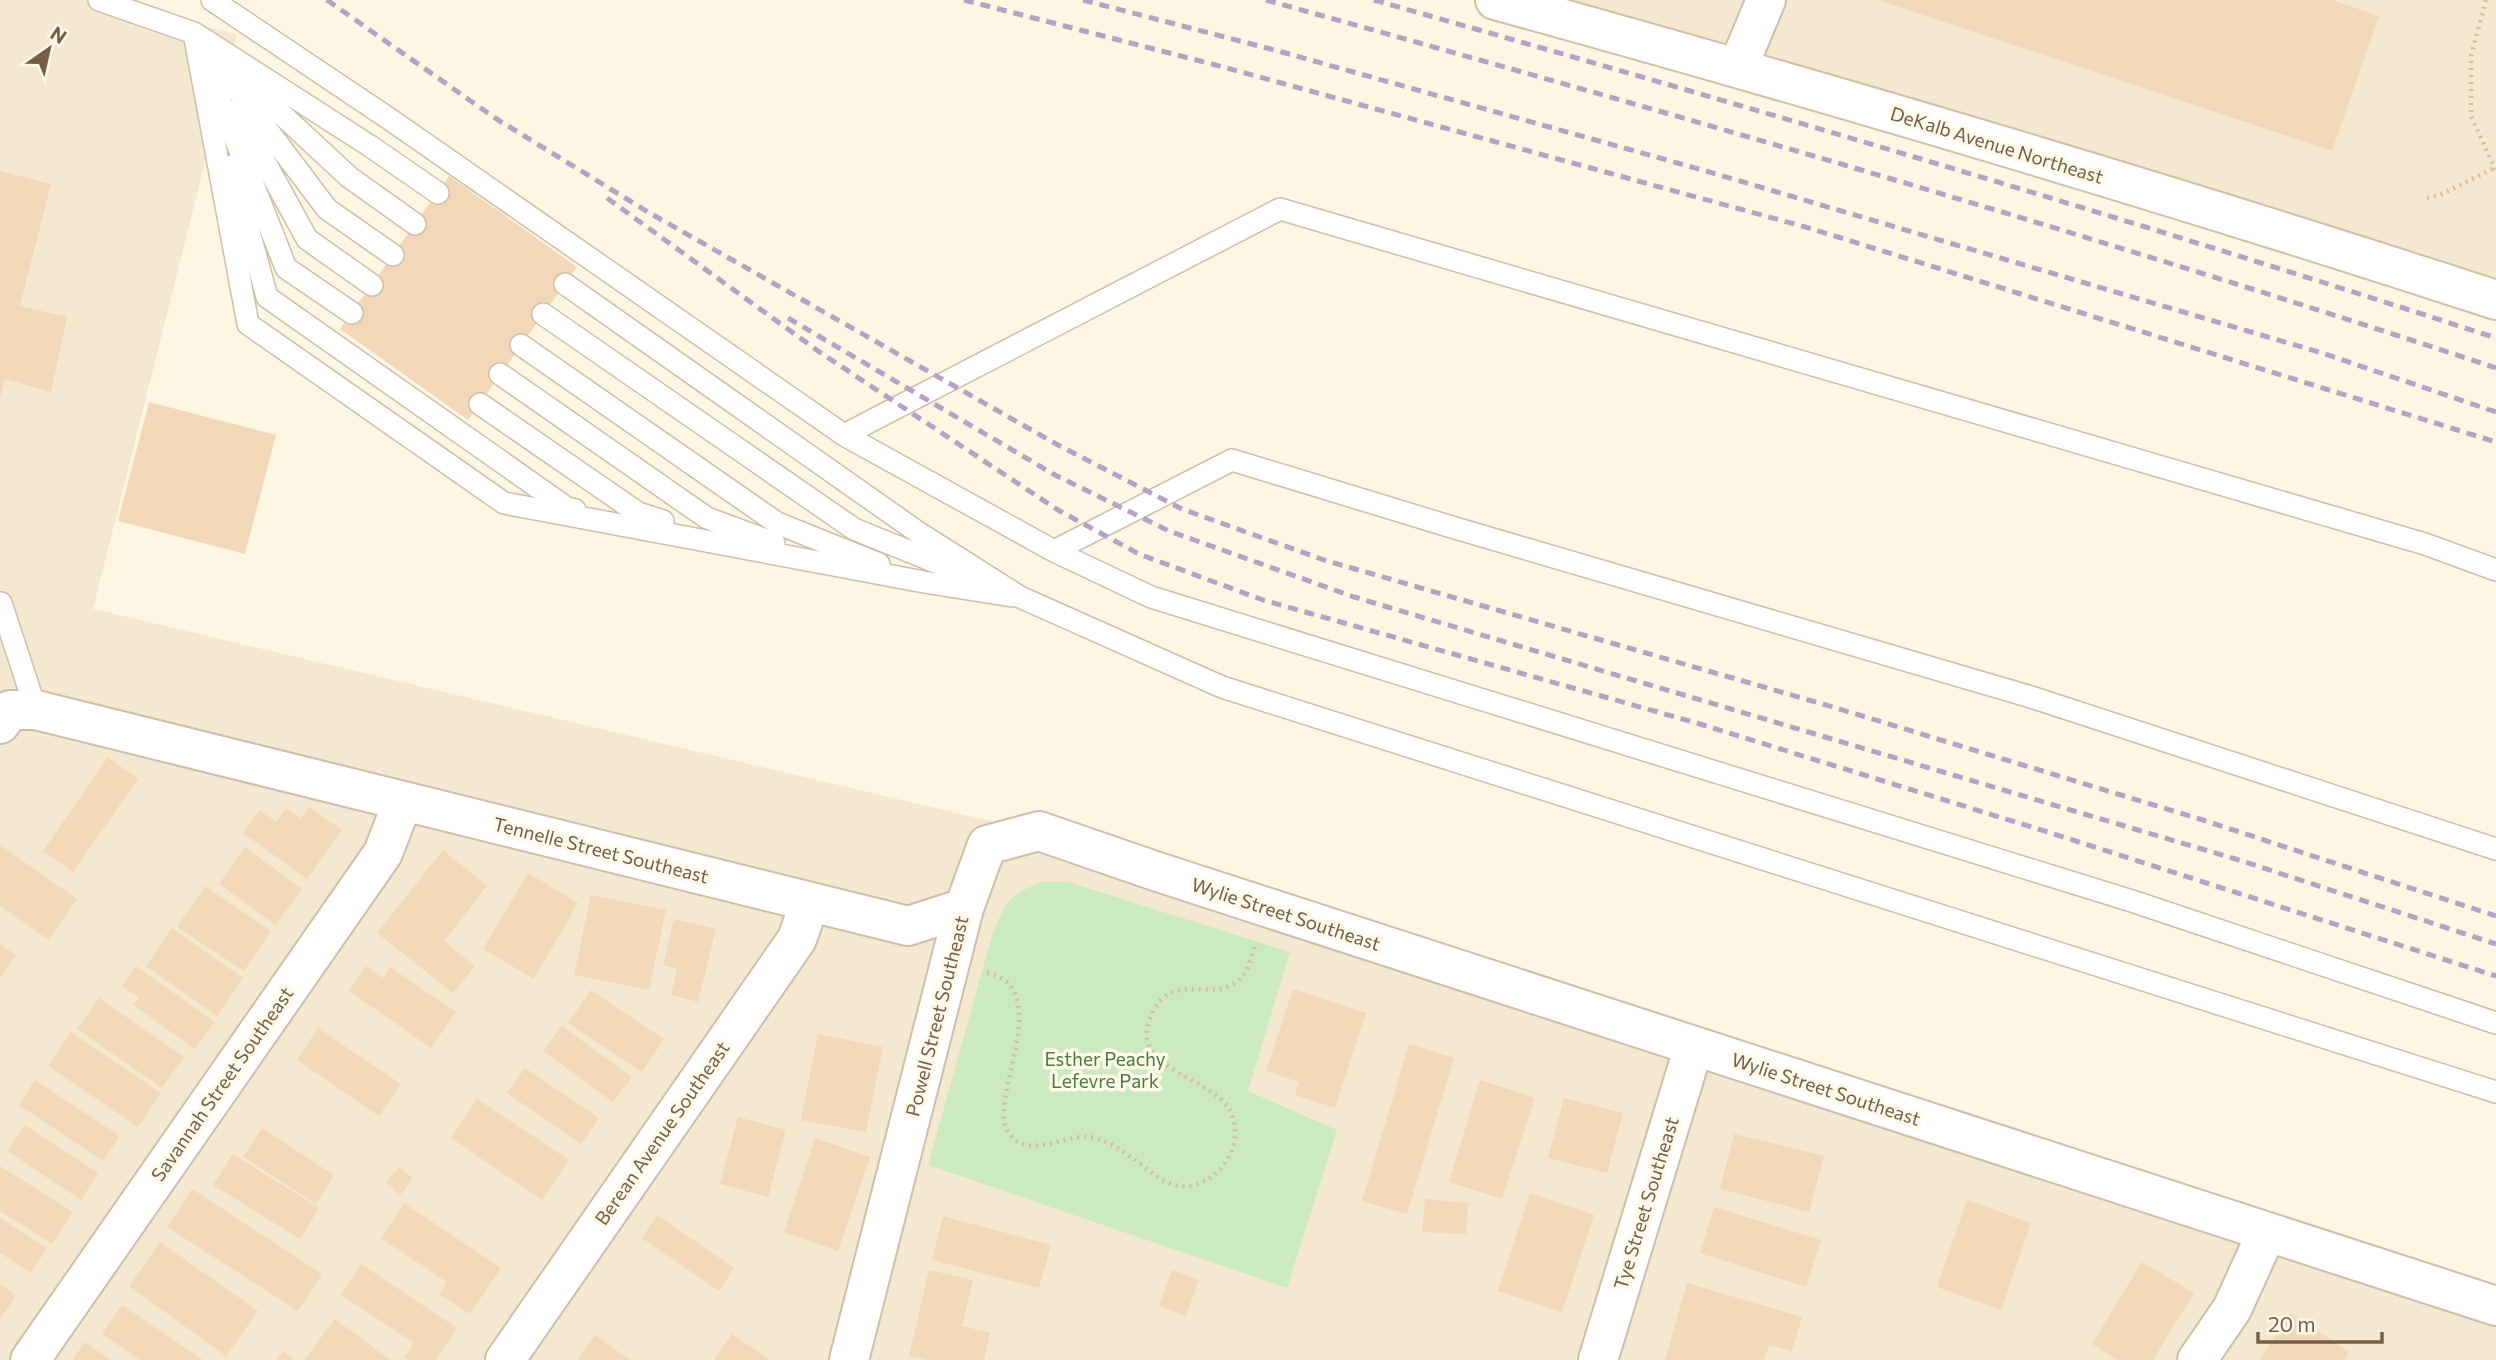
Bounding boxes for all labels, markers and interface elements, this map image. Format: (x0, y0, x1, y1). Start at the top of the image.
north arrow (14, 14, 84, 84)
text: N (46, 21, 71, 48)
street label: DeKalb Avenue Northeast (1888, 101, 2107, 188)
street label: Tennelle Street Southeast (491, 812, 711, 887)
street label: Wylie Street Southeast (1189, 872, 1384, 955)
street label: Powell Street Southeast (900, 913, 973, 1119)
street label: Savannah Street Southeast (146, 982, 298, 1185)
street label: Berean Avenue Southeast (589, 1036, 734, 1229)
park label: Esther Peachy Lefevre Park (1044, 1047, 1166, 1092)
street label: Wylie Street Southeast (1729, 1047, 1924, 1130)
street label: Tye Street Southeast (1608, 1113, 1683, 1292)
scale bar (2258, 1300, 2382, 1344)
text: 20 m (2268, 1311, 2316, 1336)

